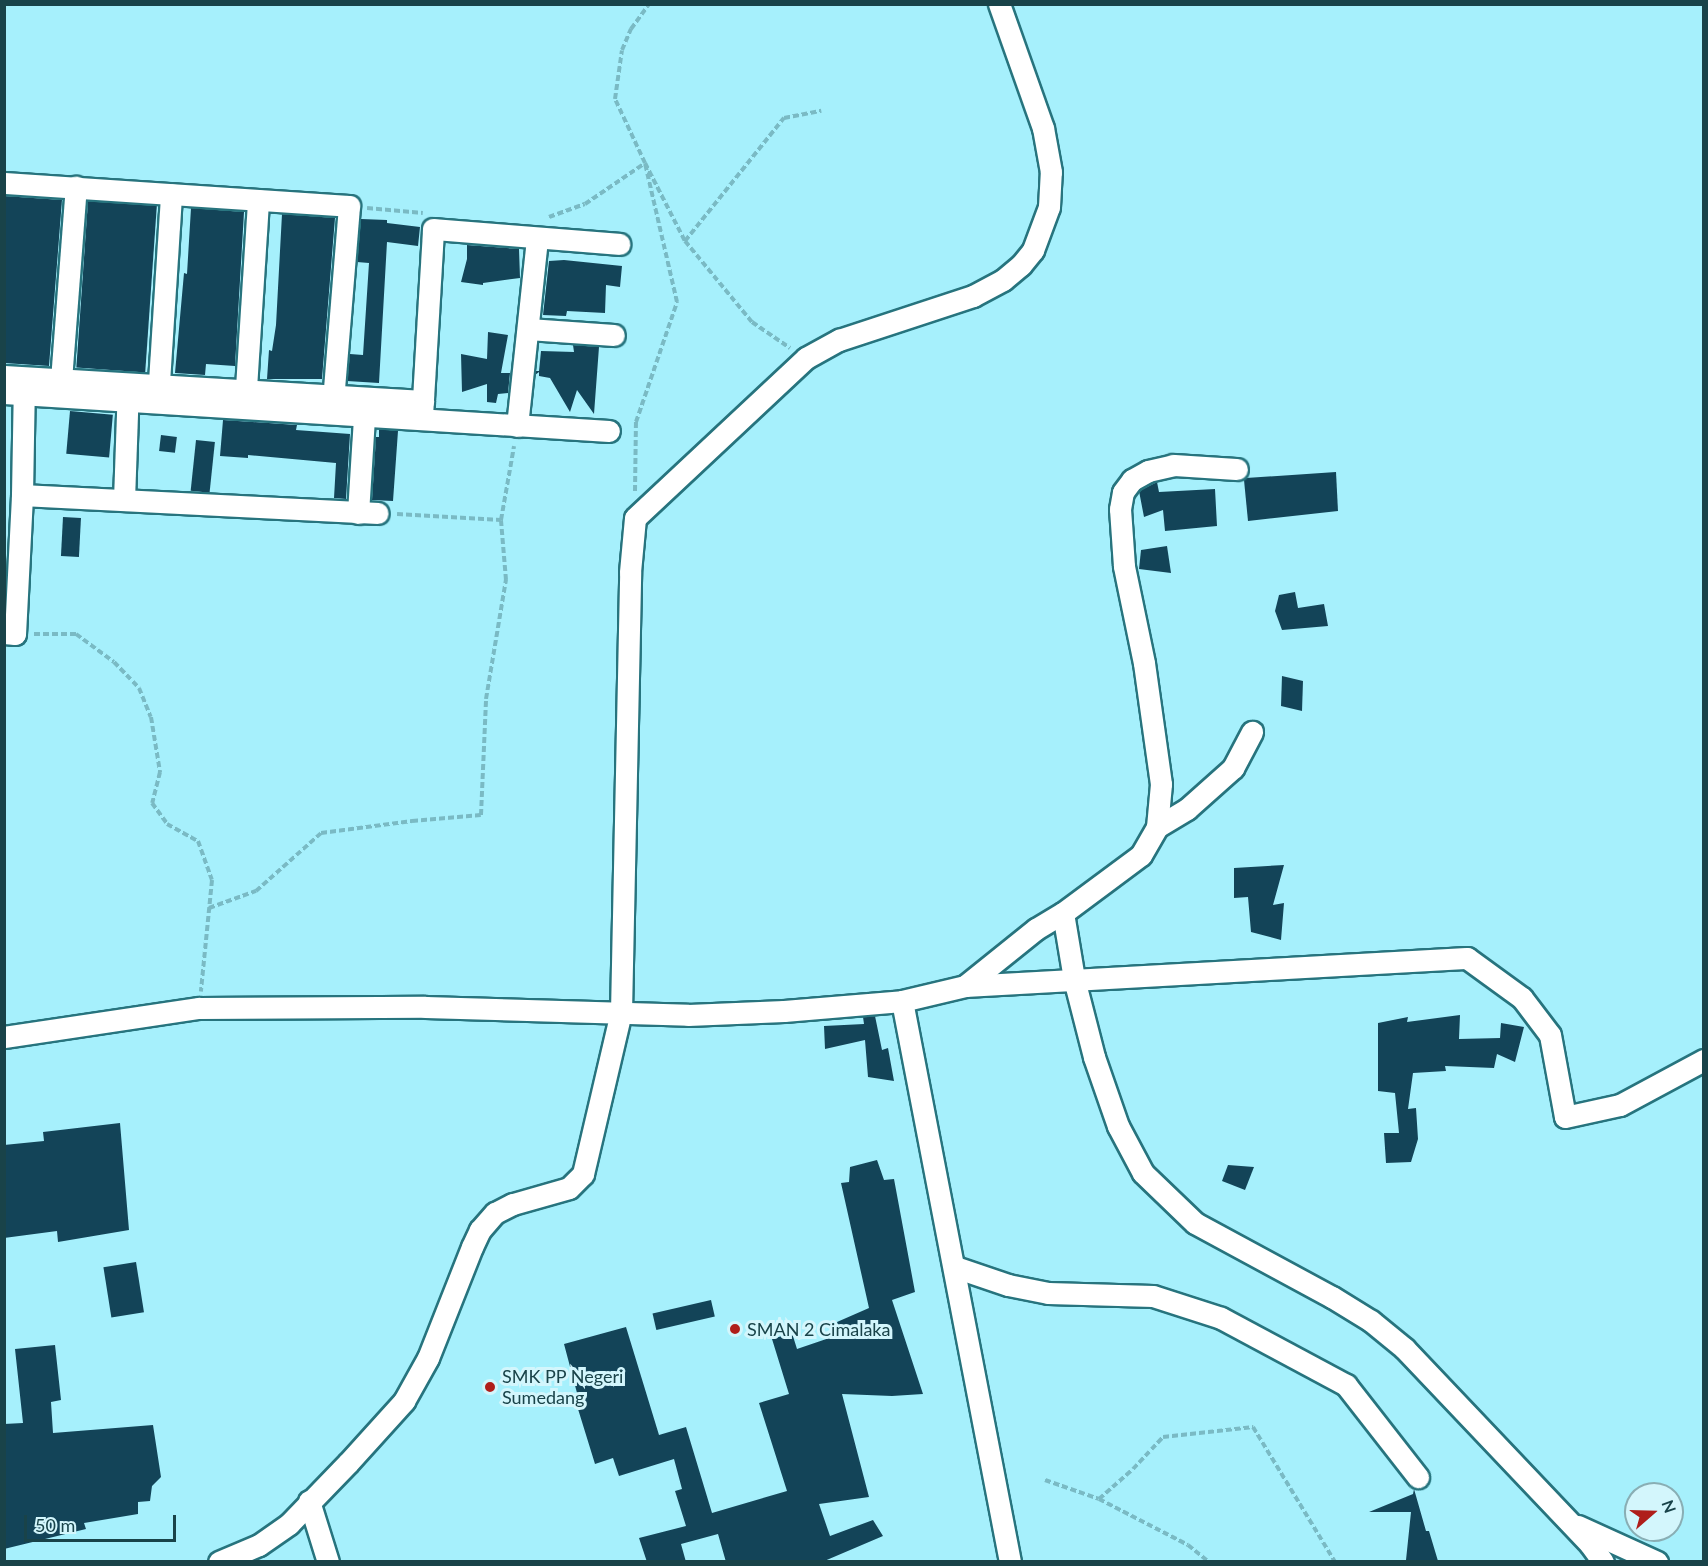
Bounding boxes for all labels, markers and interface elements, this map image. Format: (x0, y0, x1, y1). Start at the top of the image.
place label: SMAN 2 Cimalaka (747, 1318, 890, 1340)
marker: SMAN 2 Cimalaka (728, 1322, 742, 1336)
place label: SMK PP Negeri Sumedang (502, 1366, 624, 1408)
marker: SMK PP Negeri Sumedang (483, 1380, 497, 1394)
north arrow (1624, 1482, 1684, 1542)
text: N (1658, 1497, 1681, 1515)
scale bar (27, 1503, 178, 1541)
text: 50 m (35, 1514, 75, 1536)

